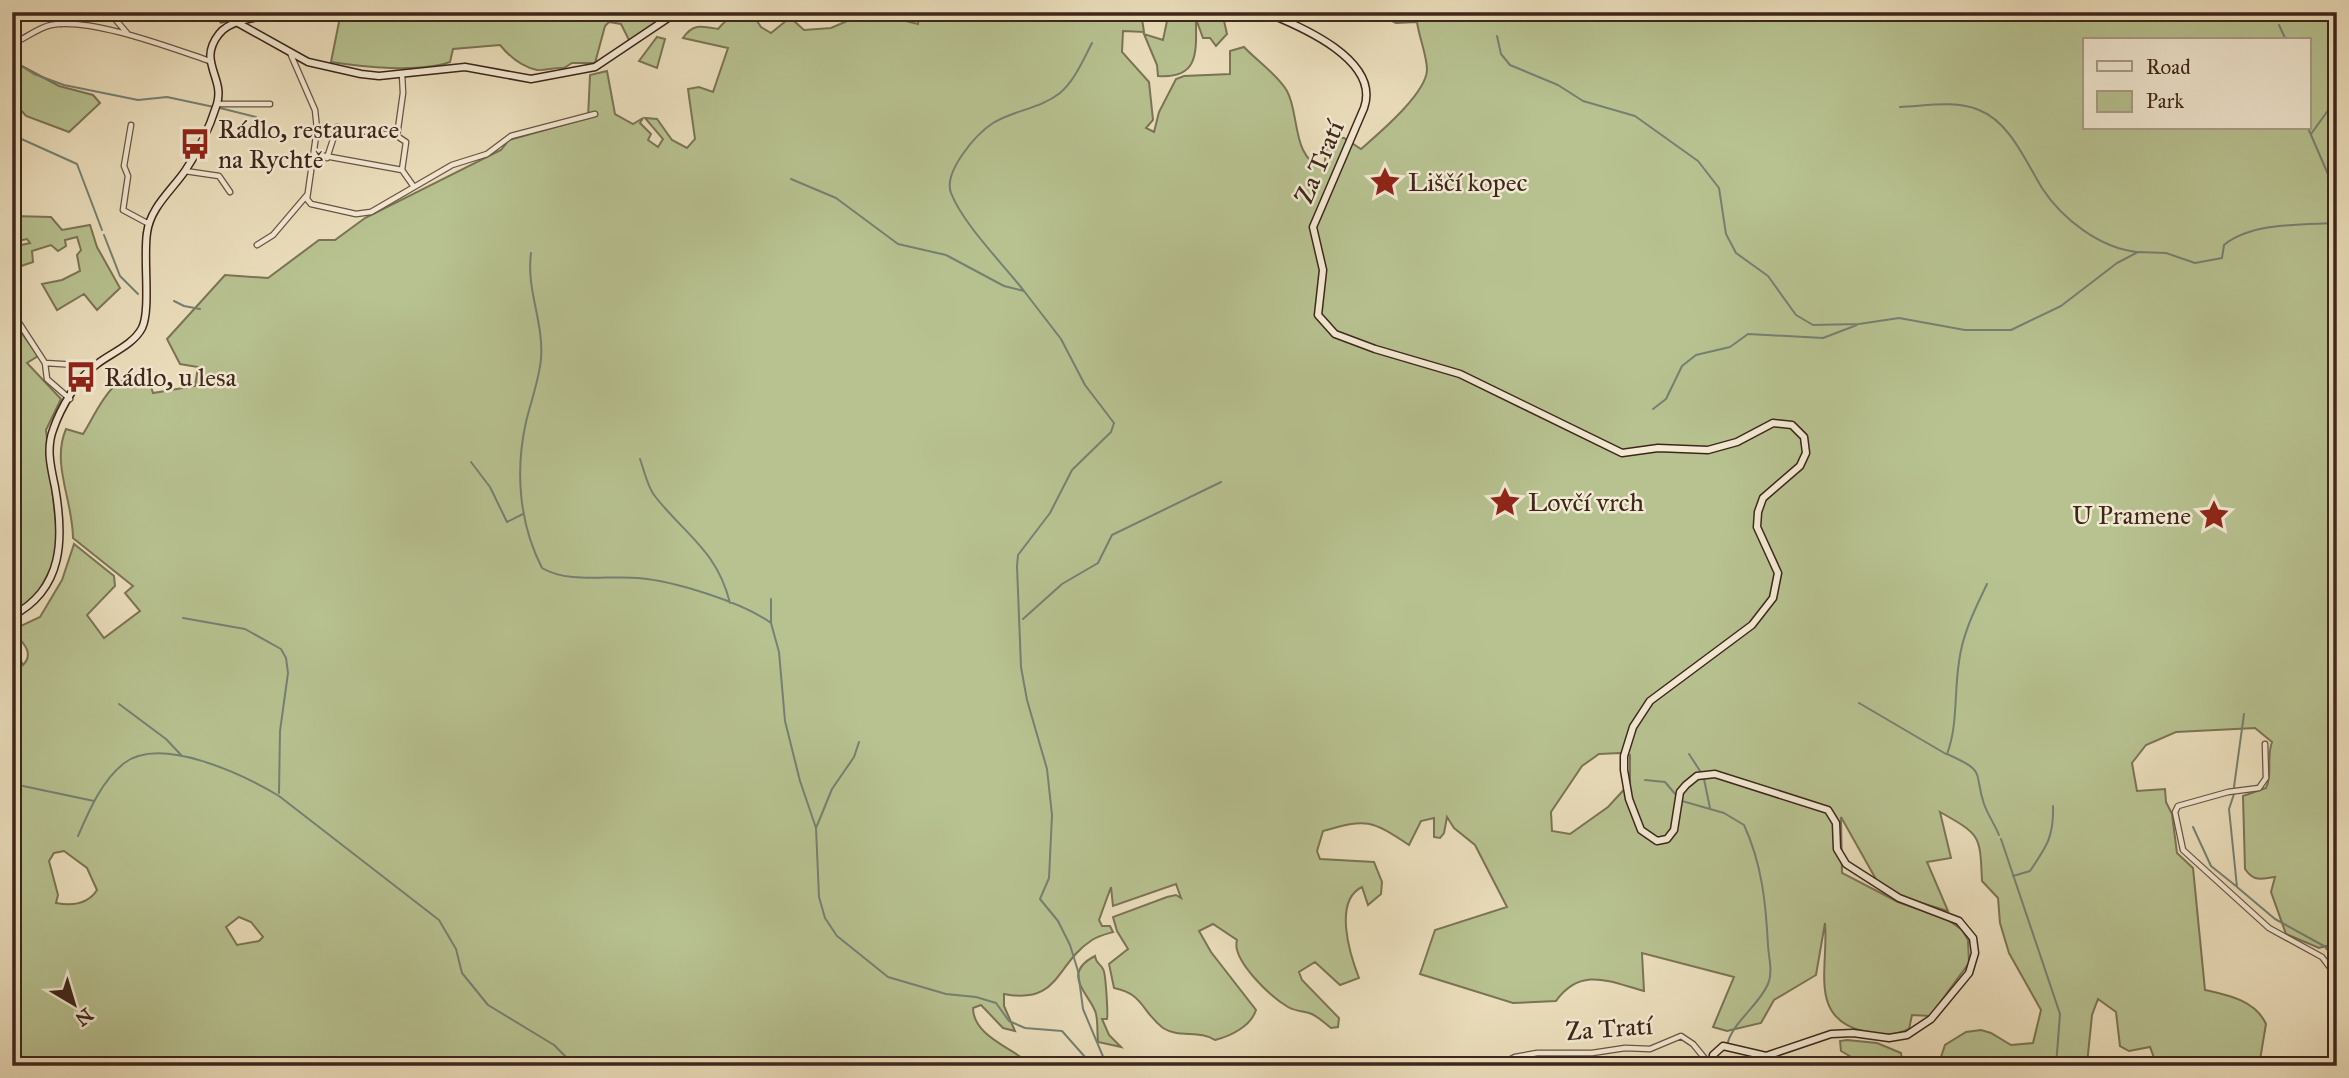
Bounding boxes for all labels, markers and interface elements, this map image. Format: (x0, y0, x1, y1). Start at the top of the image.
legend (2083, 38, 2310, 130)
text: Road (2146, 54, 2191, 80)
text: Park (2146, 88, 2184, 114)
place label: Rádlo, restaurace na Rychtě (218, 113, 399, 175)
street label: Za Tratí (1287, 114, 1351, 208)
bus stop icon: Rádlo, restaurace na Rychtě (178, 127, 212, 161)
place icon: Liščí kopec (1368, 165, 1402, 199)
place label: Liščí kopec (1408, 166, 1527, 198)
bus stop icon: Rádlo, u lesa (64, 360, 98, 394)
place label: Rádlo, u lesa (104, 361, 237, 393)
place icon: Lovčí vrch (1488, 485, 1522, 519)
place label: Lovčí vrch (1528, 486, 1644, 518)
place icon: U Pramene (2197, 498, 2231, 532)
place label: U Pramene (2072, 499, 2191, 531)
north arrow (38, 970, 108, 1040)
text: N (71, 1003, 98, 1031)
street label: Za Tratí (1564, 1009, 1655, 1047)

